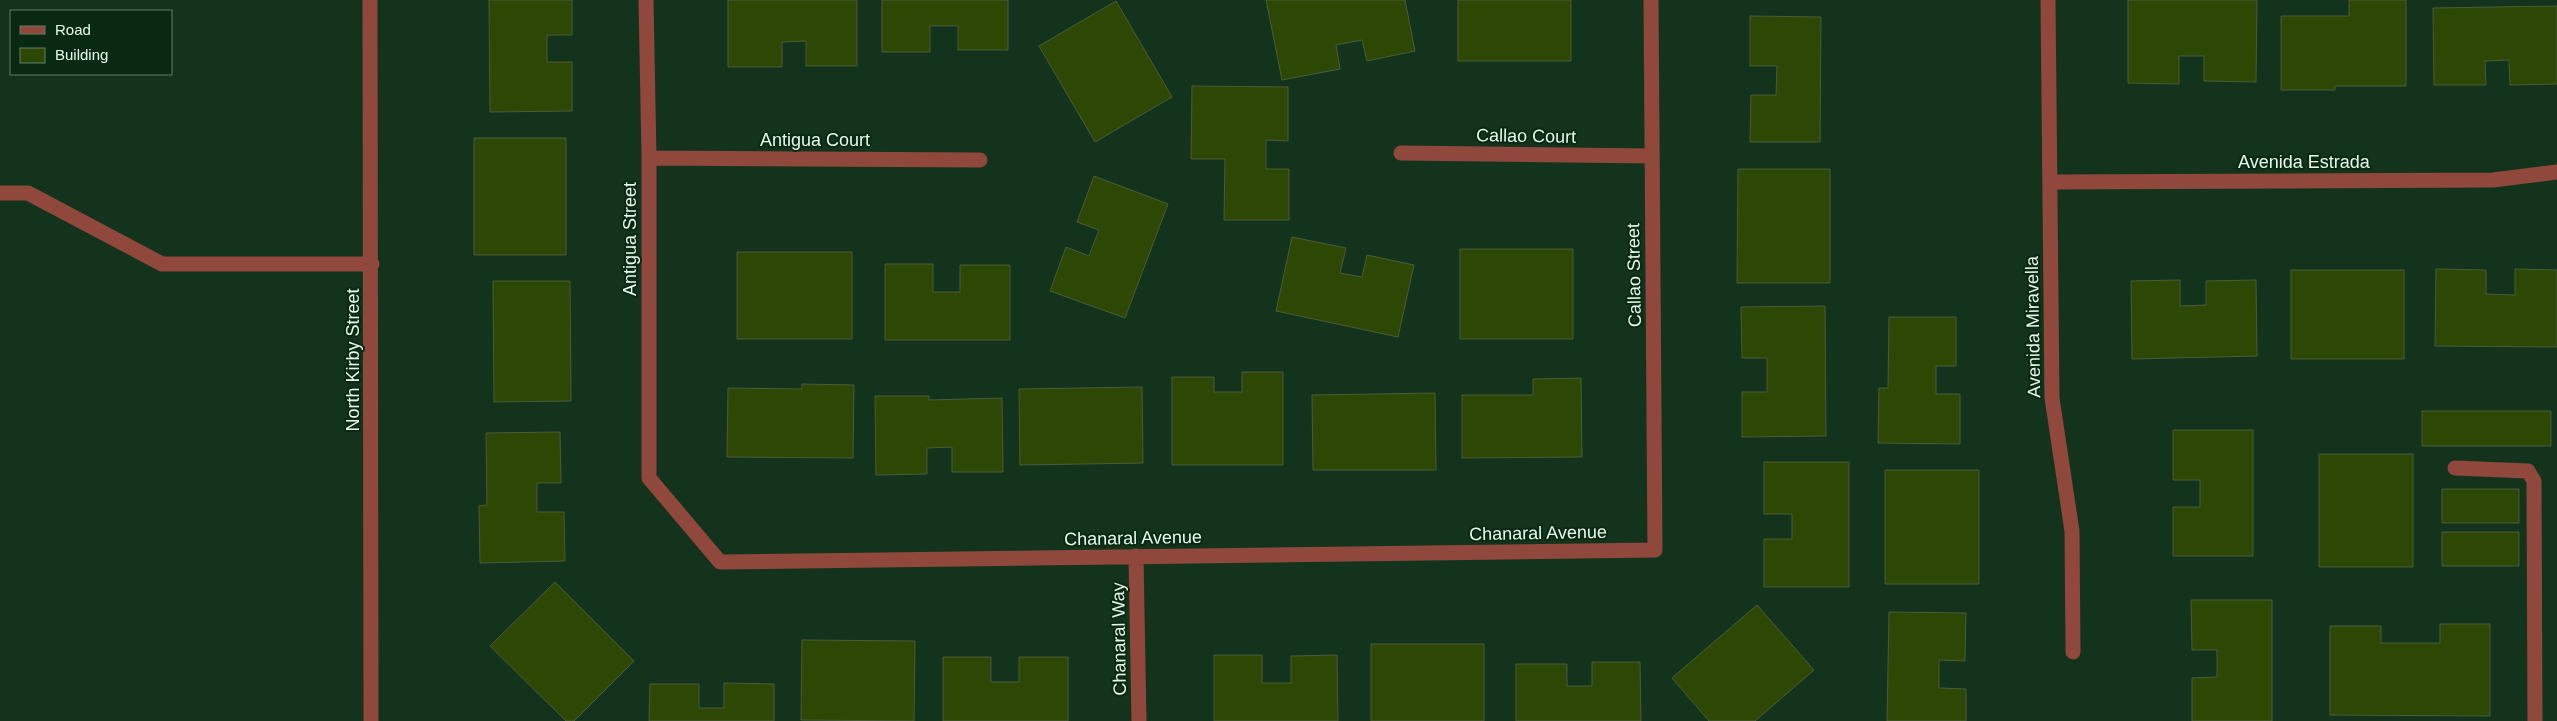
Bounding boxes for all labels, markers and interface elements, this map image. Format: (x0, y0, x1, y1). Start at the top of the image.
legend (10, 10, 172, 75)
text: Road (55, 21, 91, 38)
text: Building (55, 46, 108, 63)
street label: Callao Court (1476, 125, 1576, 147)
street label: Antigua Court (760, 130, 870, 150)
street label: Avenida Estrada (2238, 152, 2371, 172)
street label: Antigua Street (620, 182, 640, 296)
street label: Callao Street (1623, 223, 1645, 327)
street label: Avenida Miravella (2022, 255, 2044, 398)
street label: North Kirby Street (343, 288, 363, 432)
street label: Chanaral Avenue (1469, 522, 1607, 544)
street label: Chanaral Avenue (1064, 527, 1202, 549)
street label: Chanaral Way (1108, 582, 1130, 696)

